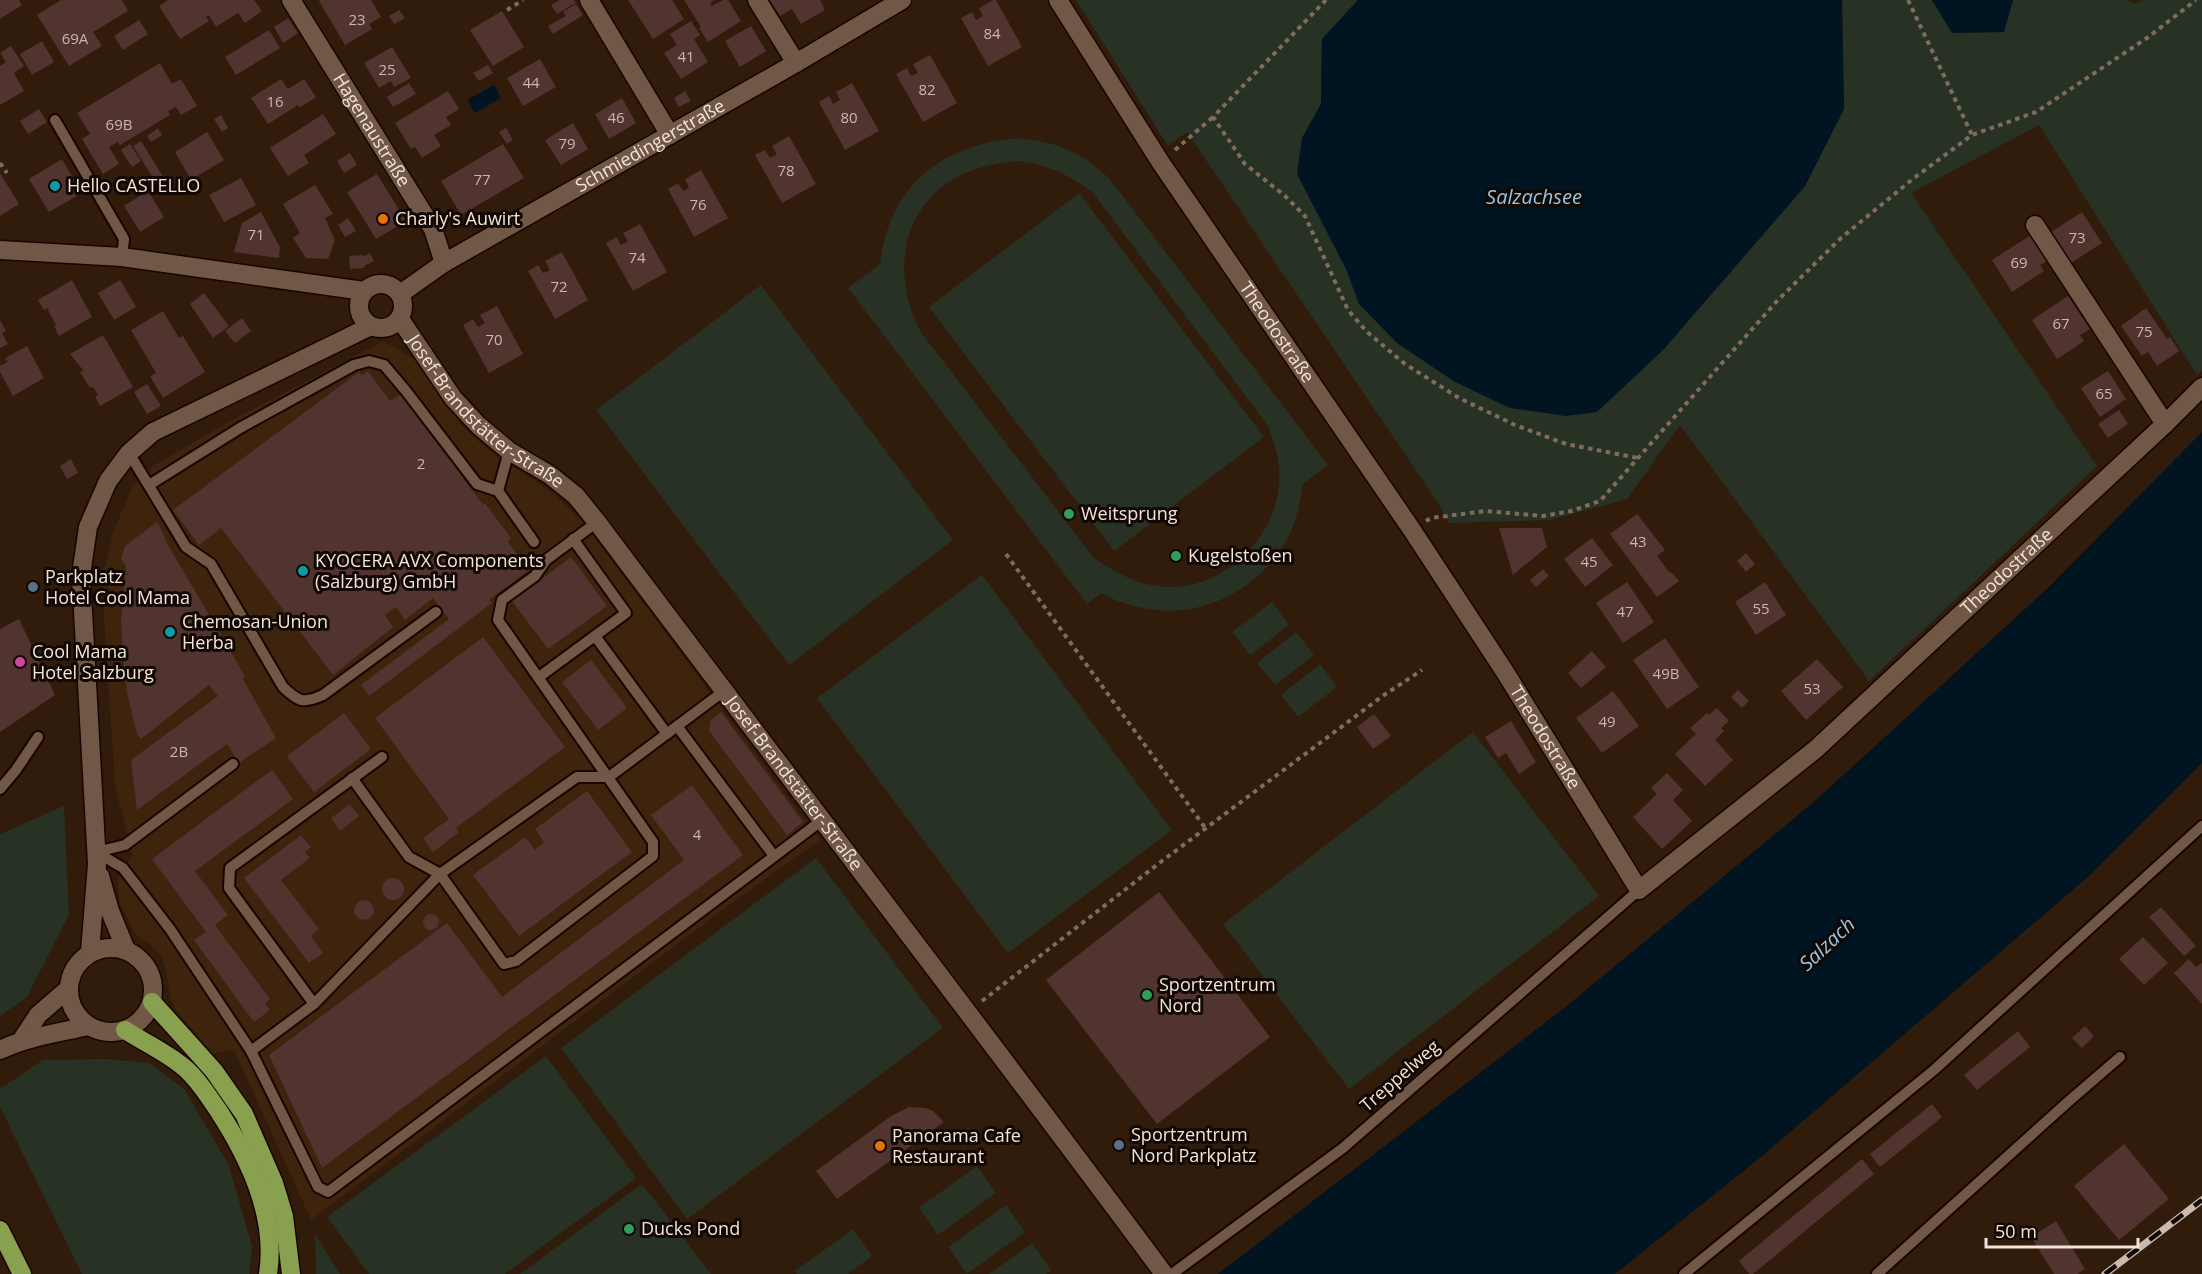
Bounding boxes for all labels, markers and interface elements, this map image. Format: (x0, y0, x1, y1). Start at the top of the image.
house number: 23 (348, 9, 366, 29)
house number: 84 (983, 23, 1001, 43)
house number: 69A (62, 28, 89, 48)
house number: 41 (677, 46, 695, 66)
house number: 25 (378, 59, 396, 79)
street label: Hagenaustraße (328, 68, 417, 191)
house number: 44 (522, 72, 540, 92)
house number: 82 (918, 79, 936, 99)
house number: 16 (266, 91, 284, 111)
street label: Schmiedingerstraße (571, 93, 729, 197)
house number: 46 (607, 107, 625, 127)
house number: 80 (840, 107, 858, 127)
house number: 69B (106, 114, 132, 134)
house number: 79 (558, 133, 576, 153)
house number: 78 (777, 160, 795, 180)
house number: 77 (473, 169, 491, 189)
place label: Hello CASTELLO (67, 173, 200, 197)
marker: Hello CASTELLO (48, 179, 62, 193)
water label: Salzachsee (1486, 183, 1582, 210)
house number: 76 (689, 194, 707, 214)
place label: Charly's Auwirt (395, 206, 520, 230)
marker: Charly's Auwirt (376, 212, 390, 226)
house number: 71 (247, 224, 265, 244)
house number: 73 (2068, 227, 2086, 247)
house number: 74 (628, 247, 646, 267)
house number: 69 (2010, 252, 2028, 272)
house number: 72 (550, 276, 568, 296)
street label: Theodostraße (1235, 277, 1321, 387)
house number: 67 (2052, 313, 2070, 333)
house number: 75 (2135, 321, 2153, 341)
street label: Josef-Brandstätter-Straße (402, 328, 570, 493)
house number: 70 (485, 329, 503, 349)
house number: 65 (2095, 383, 2113, 403)
house number: 2 (417, 453, 425, 473)
place label: Weitsprung (1081, 501, 1178, 525)
marker: Weitsprung (1062, 507, 1076, 521)
street label: Theodostraße (1955, 522, 2057, 619)
house number: 43 (1629, 531, 1647, 551)
place label: Kugelstoßen (1188, 543, 1293, 567)
place label: KYOCERA AVX Components (Salzburg) GmbH (315, 548, 544, 593)
marker: Kugelstoßen (1169, 549, 1183, 563)
house number: 45 (1580, 551, 1598, 571)
place label: Parkplatz Hotel Cool Mama (45, 564, 190, 609)
marker: KYOCERA AVX Components (Salzburg) GmbH (296, 564, 310, 578)
marker: Parkplatz Hotel Cool Mama (26, 580, 40, 594)
house number: 55 (1752, 598, 1770, 618)
house number: 47 (1616, 601, 1634, 621)
place label: Chemosan-Union Herba (182, 609, 328, 654)
marker: Chemosan-Union Herba (163, 625, 177, 639)
place label: Cool Mama Hotel Salzburg (32, 639, 154, 684)
marker: Cool Mama Hotel Salzburg (13, 655, 27, 669)
house number: 49B (1653, 663, 1679, 683)
house number: 53 (1803, 678, 1821, 698)
street label: Theodostraße (1505, 681, 1587, 793)
street label: Josef-Brandstätter-Straße (720, 689, 869, 875)
house number: 49 (1598, 711, 1616, 731)
house number: 2B (170, 741, 188, 761)
house number: 4 (693, 824, 702, 844)
water label: Salzach (1793, 911, 1860, 976)
place label: Sportzentrum Nord (1159, 972, 1276, 1017)
marker: Sportzentrum Nord (1140, 988, 1154, 1002)
street label: Treppelweg (1355, 1034, 1444, 1116)
place label: Sportzentrum Nord Parkplatz (1131, 1122, 1256, 1167)
place label: Panorama Cafe Restaurant (892, 1123, 1021, 1168)
marker: Sportzentrum Nord Parkplatz (1112, 1138, 1126, 1152)
marker: Panorama Cafe Restaurant (873, 1139, 887, 1153)
scale bar (1986, 1211, 2138, 1249)
place label: Ducks Pond (641, 1216, 740, 1240)
text: 50 m (1995, 1219, 2037, 1243)
marker: Ducks Pond (622, 1222, 636, 1236)

